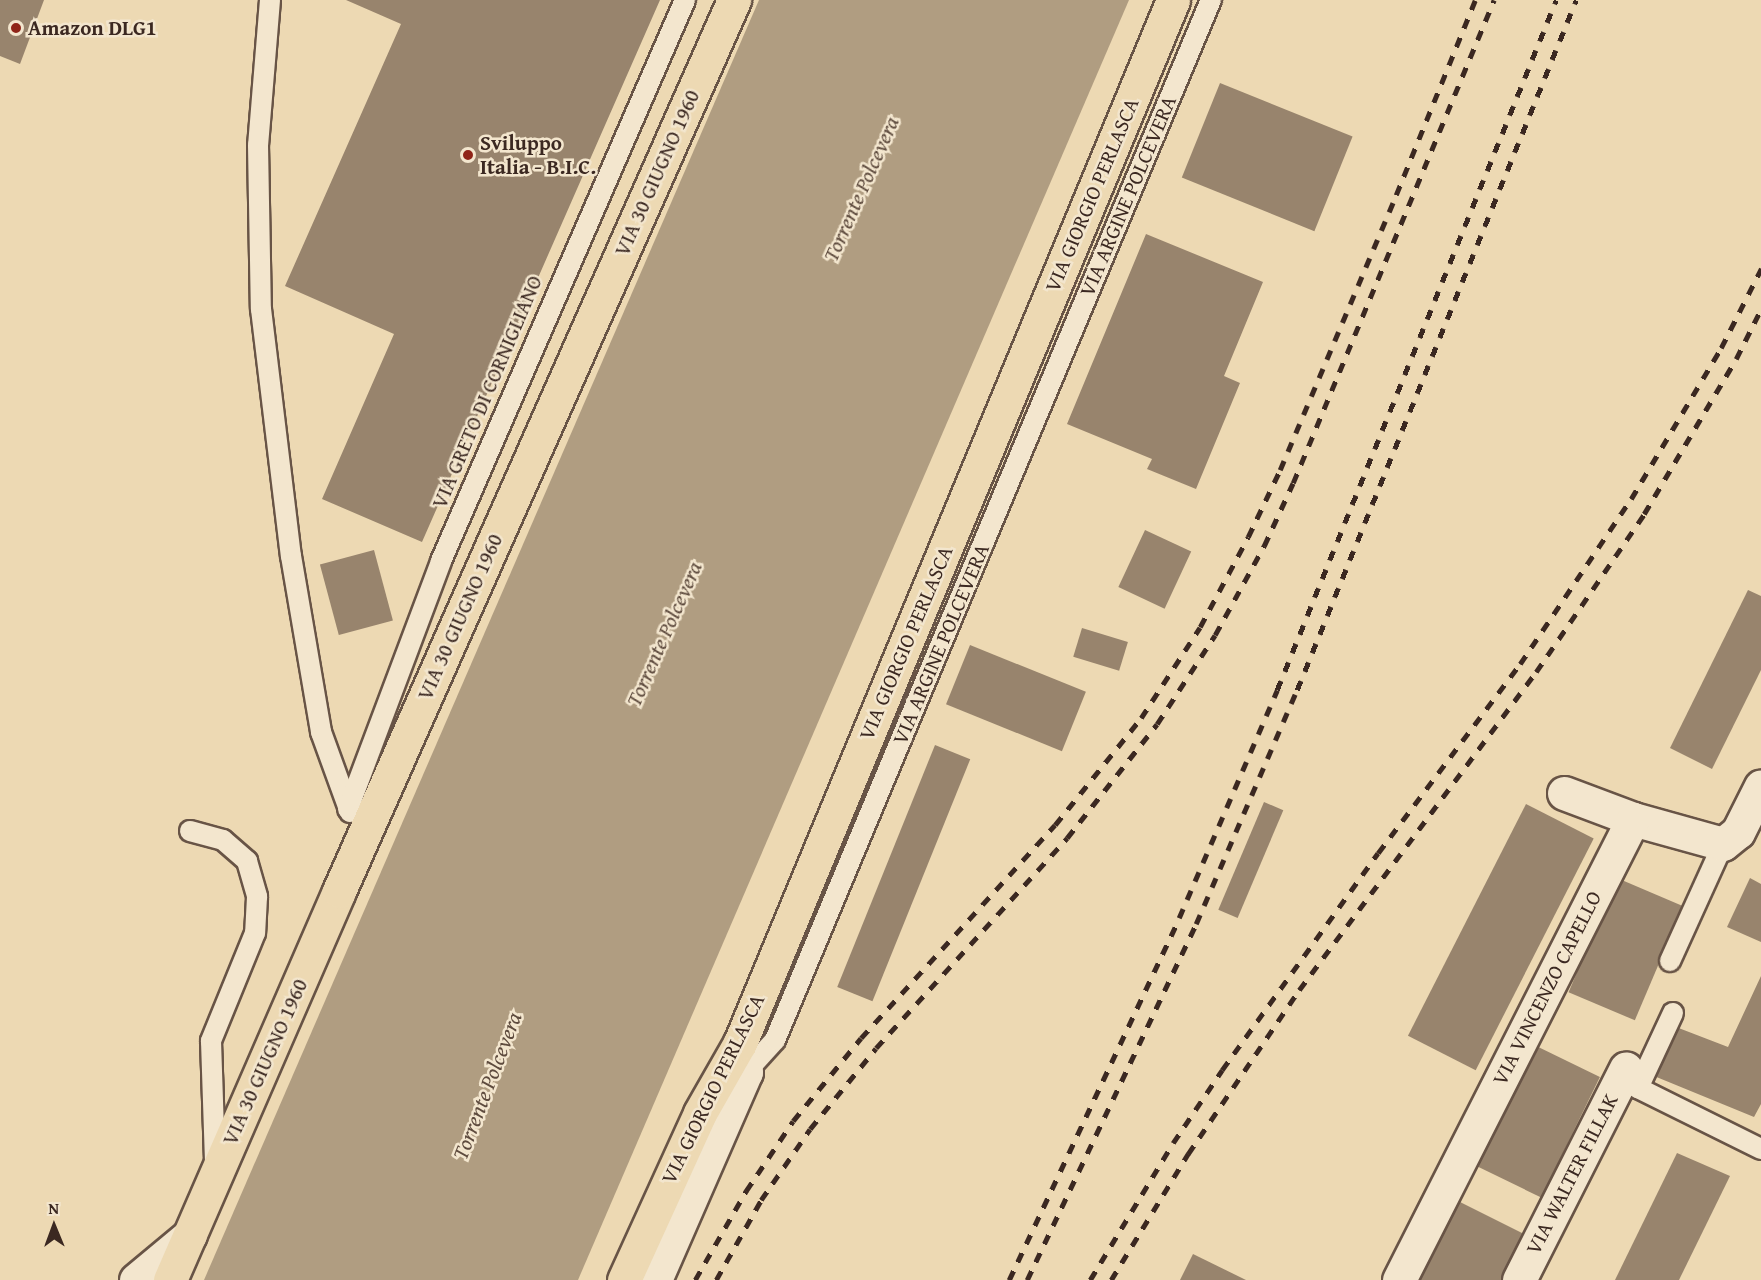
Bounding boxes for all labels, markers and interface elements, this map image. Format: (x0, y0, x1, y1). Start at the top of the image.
place label: Amazon DLG1 (28, 15, 157, 41)
marker: Amazon DLG1 (9, 21, 23, 35)
street label: VIA 30 GIUGNO 1960 (609, 86, 705, 260)
street label: VIA ARGINE POLCEVERA (1074, 92, 1182, 300)
street label: VIA GIORGIO PERLASCA (1040, 94, 1144, 296)
water label: Torrente Polcevera (817, 112, 905, 266)
place label: Sviluppo Italia - B.I.C. (480, 130, 596, 180)
marker: Sviluppo Italia - B.I.C. (461, 148, 475, 162)
street label: VIA GRETO DI CORNIGLIANO (426, 272, 548, 512)
street label: VIA 30 GIUGNO 1960 (412, 530, 508, 704)
street label: VIA ARGINE POLCEVERA (887, 540, 995, 748)
street label: VIA GIORGIO PERLASCA (854, 542, 958, 744)
water label: Torrente Polcevera (620, 557, 708, 711)
street label: VIA VINCENZO CAPELLO (1487, 887, 1607, 1089)
street label: VIA 30 GIUGNO 1960 (217, 975, 313, 1149)
street label: VIA GIORGIO PERLASCA (656, 990, 770, 1188)
water label: Torrente Polcevera (447, 1008, 527, 1164)
street label: VIA WALTER FILLAK (1521, 1089, 1623, 1259)
north arrow (24, 1196, 84, 1256)
text: N (48, 1196, 59, 1220)

